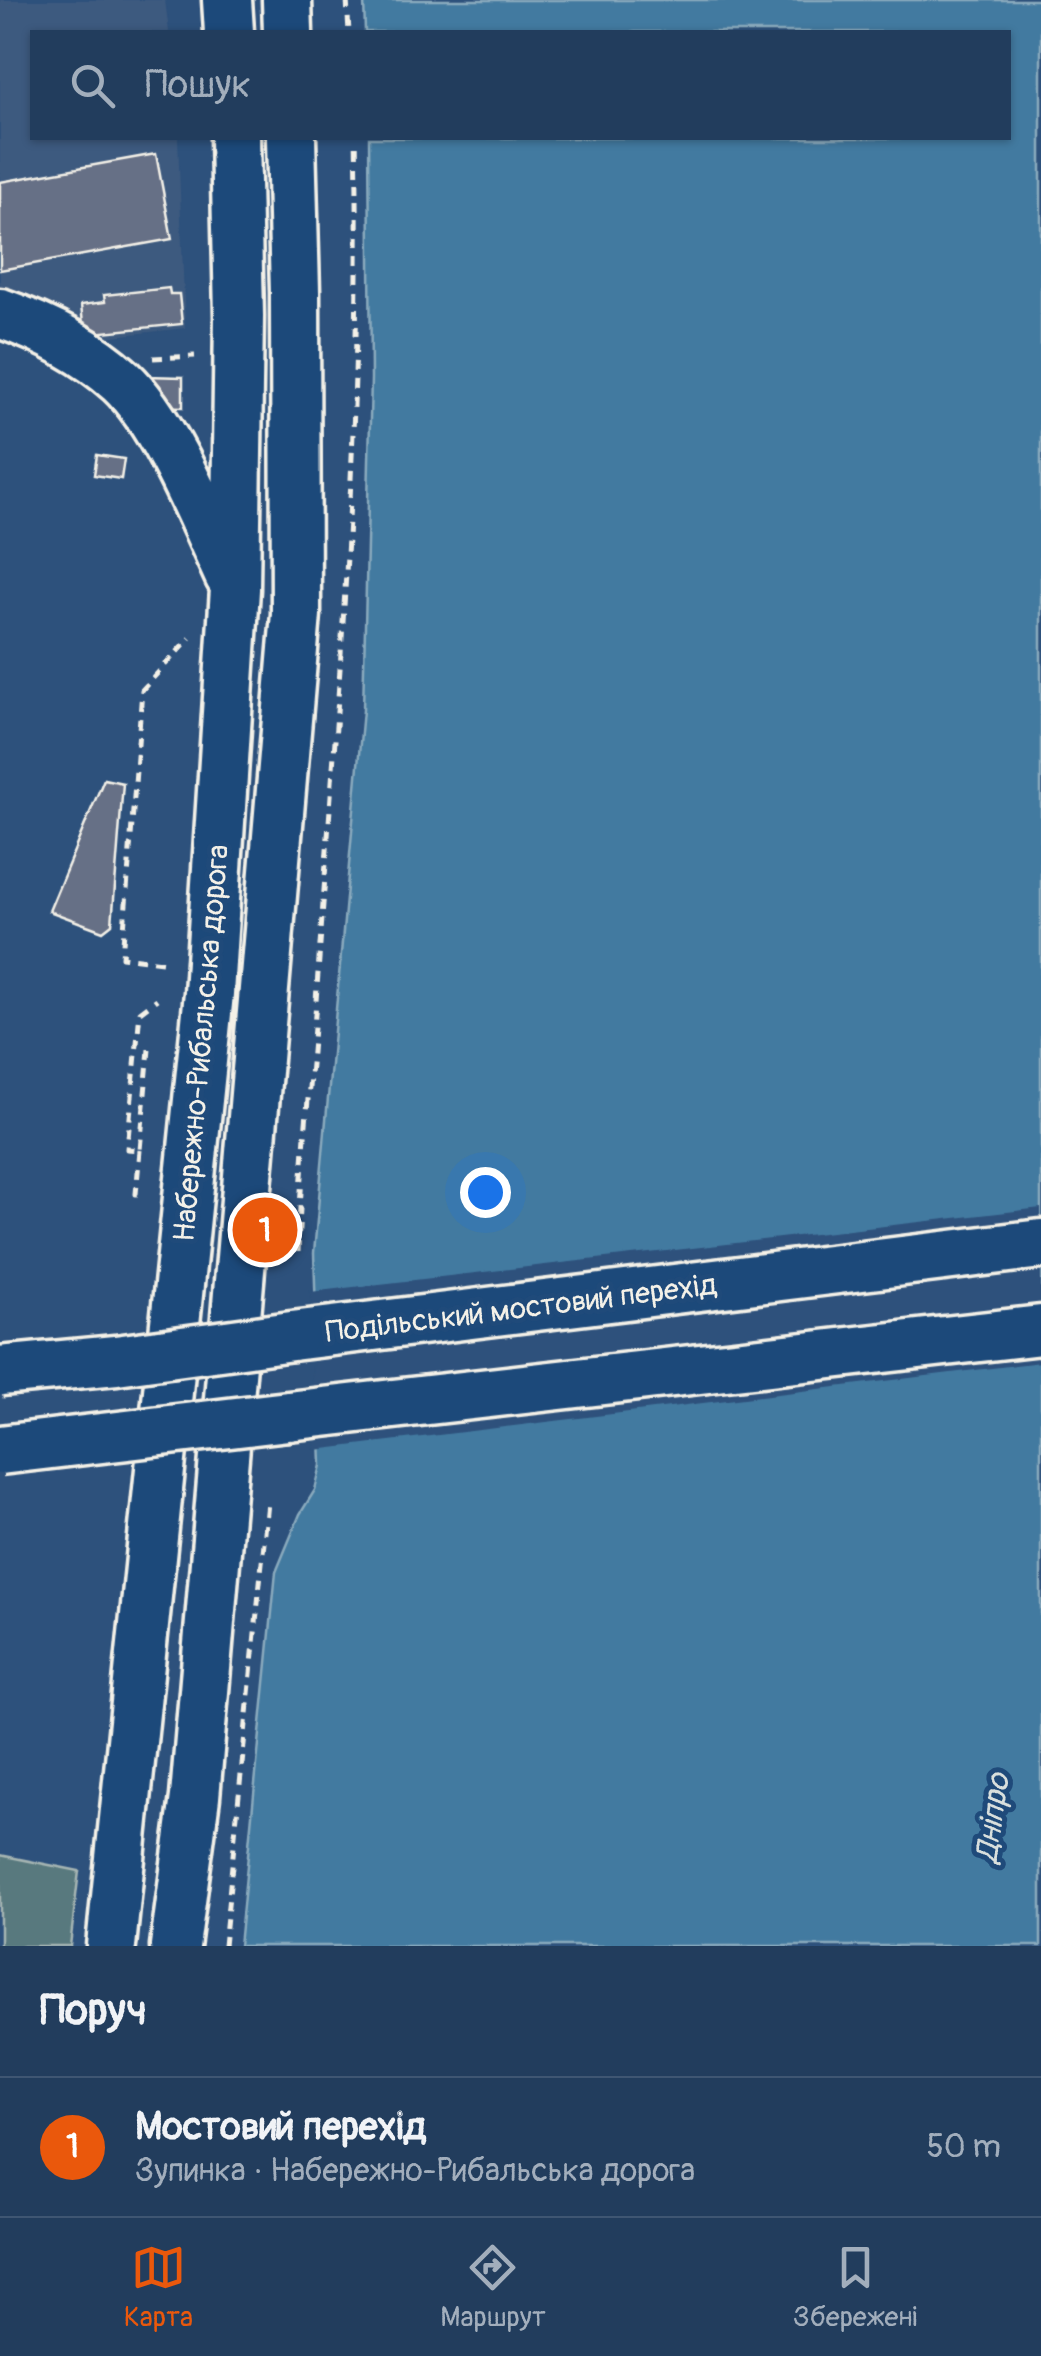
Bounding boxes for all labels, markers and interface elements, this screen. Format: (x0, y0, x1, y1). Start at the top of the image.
search box (30, 30, 1011, 140)
icon: search (65, 58, 120, 113)
text: Пошук (145, 61, 251, 109)
street label: Набережно-Рибальська дорога (166, 843, 237, 1243)
your location (460, 1167, 511, 1218)
pin: 1 (232, 1192, 298, 1268)
street label: Подільський мостовий перехід (323, 1266, 719, 1351)
water label: Дніпро (967, 1768, 1019, 1867)
text: Поруч (40, 1985, 147, 2037)
text: Мостовий перехід (135, 2103, 426, 2151)
text: 1 (66, 2127, 79, 2167)
text: 50 m (926, 2127, 1001, 2167)
text: Зупинка · Набережно-Рибальська дорога (135, 2151, 695, 2191)
tab: Карта (124, 2240, 193, 2335)
tab: Маршрут (440, 2240, 546, 2335)
tab: Збережені (793, 2240, 917, 2335)

